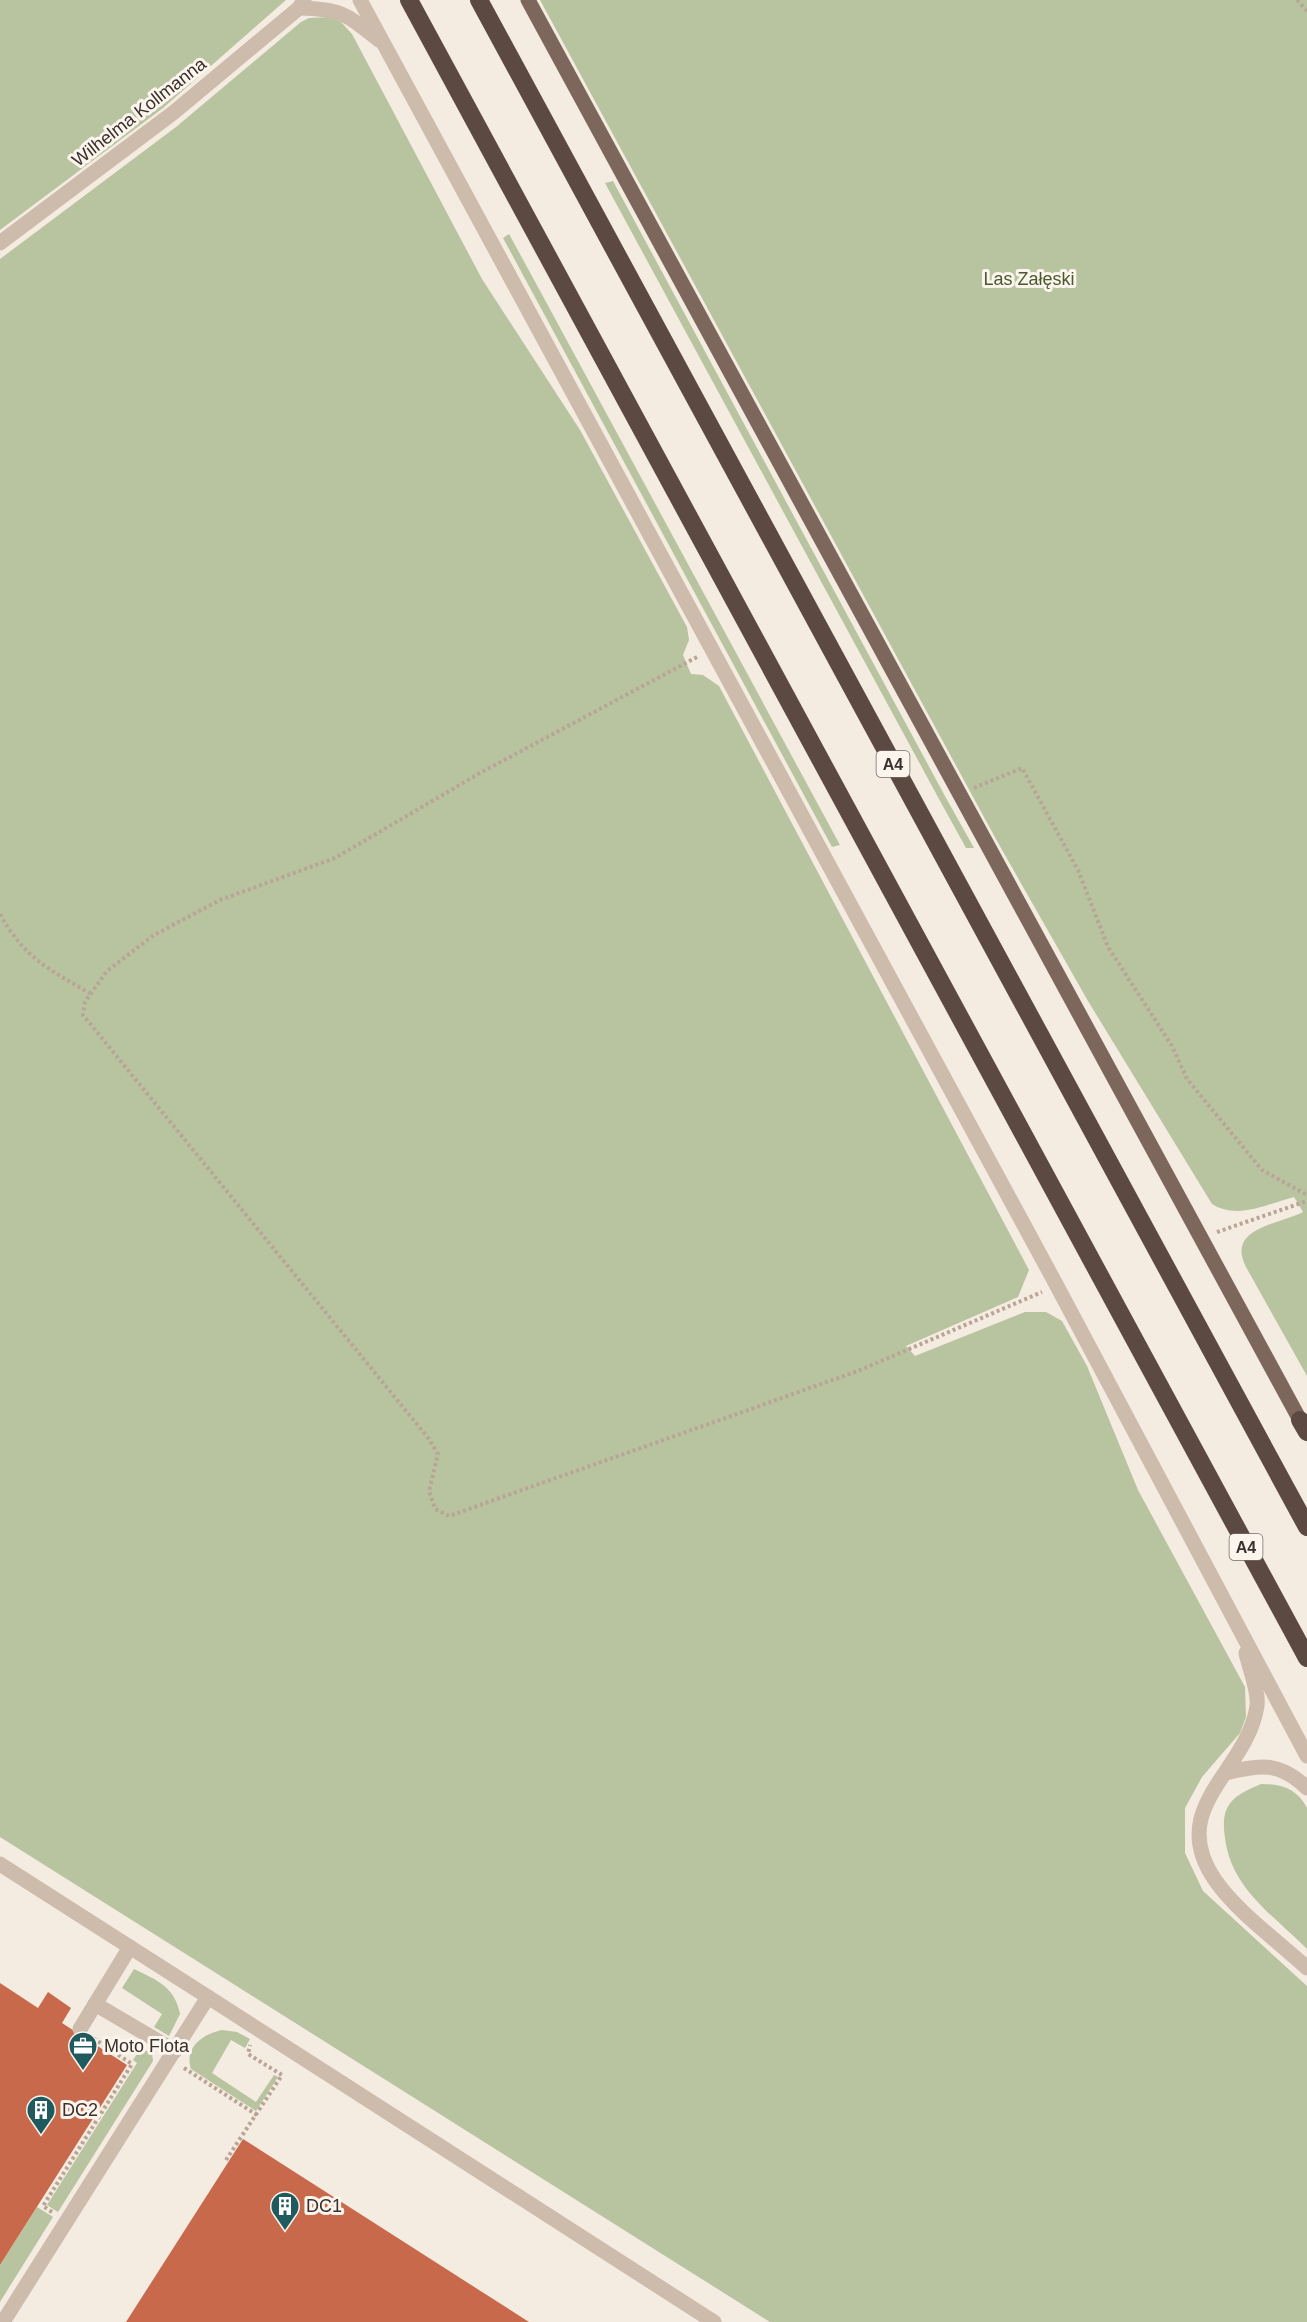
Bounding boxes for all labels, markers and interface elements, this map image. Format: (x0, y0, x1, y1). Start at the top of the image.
street label: Wilhelma Kollmanna (68, 53, 211, 170)
park label: Las Załęski (983, 269, 1075, 289)
road number: A4 (876, 751, 910, 777)
road number: A4 (1230, 1534, 1262, 1560)
office icon: Moto Flota (67, 2030, 99, 2072)
place label: Moto Flota (104, 2036, 190, 2056)
building icon: DC2 (25, 2094, 57, 2136)
place label: DC2 (62, 2100, 98, 2120)
building icon: DC1 (269, 2190, 301, 2232)
place label: DC1 (306, 2196, 342, 2216)

